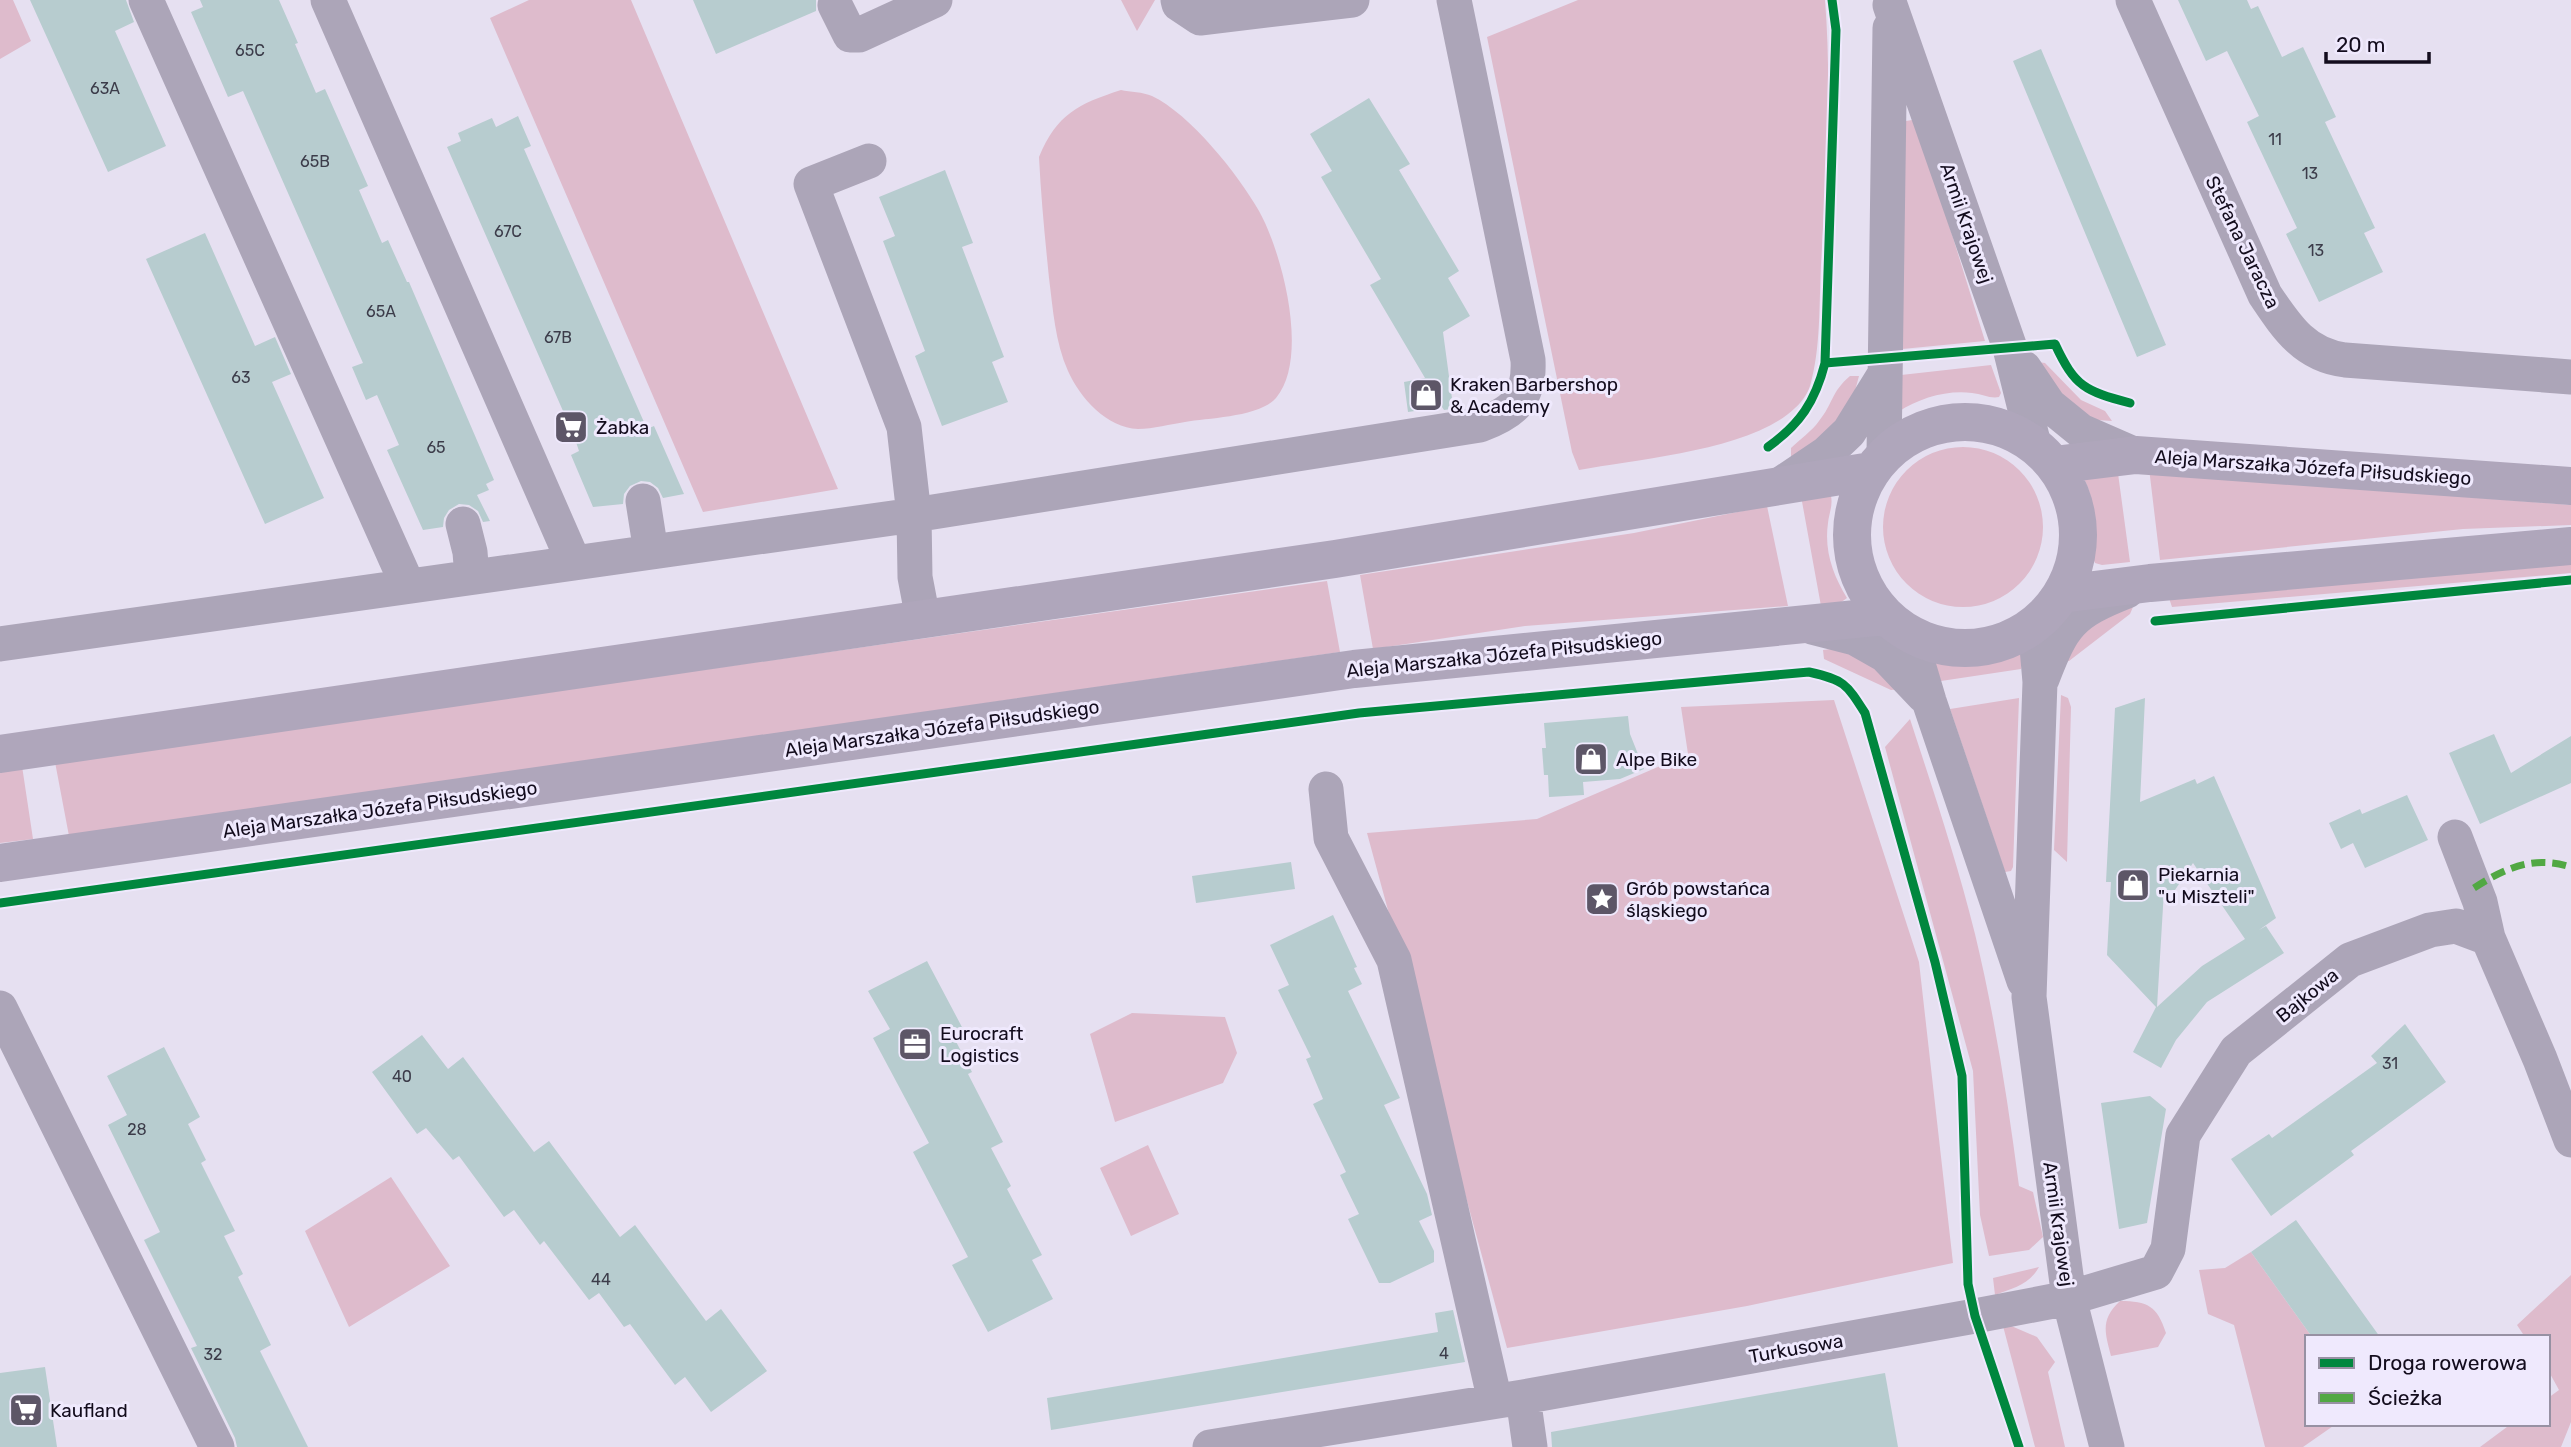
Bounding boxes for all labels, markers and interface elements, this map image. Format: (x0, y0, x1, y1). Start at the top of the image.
scale bar (2326, 21, 2429, 65)
text: 20 m (2336, 32, 2385, 57)
house number: 65C (235, 41, 265, 60)
house number: 63A (90, 79, 120, 98)
house number: 11 (2268, 130, 2282, 149)
house number: 65B (300, 152, 330, 171)
street label: Armii Krajowej (1935, 160, 1998, 286)
house number: 13 (2302, 164, 2318, 183)
street label: Stefana Jaracza (2200, 172, 2285, 312)
house number: 67C (494, 222, 522, 241)
house number: 13 (2308, 241, 2324, 260)
house number: 65A (366, 302, 396, 321)
house number: 67B (544, 328, 572, 347)
house number: 63 (231, 368, 251, 387)
place label: Kraken Barbershop & Academy (1450, 373, 1618, 418)
shop icon: Kraken Barbershop & Academy (1407, 376, 1445, 414)
supermarket icon: Żabka (552, 408, 590, 446)
place label: Żabka (596, 416, 649, 439)
house number: 65 (426, 438, 446, 457)
street label: Aleja Marszałka Józefa Piłsudskiego (2154, 445, 2472, 490)
street label: Aleja Marszałka Józefa Piłsudskiego (1345, 626, 1663, 683)
street label: Aleja Marszałka Józefa Piłsudskiego (783, 695, 1101, 762)
shop icon: Alpe Bike (1572, 740, 1610, 778)
place label: Alpe Bike (1616, 748, 1697, 771)
street label: Aleja Marszałka Józefa Piłsudskiego (221, 776, 539, 843)
place label: Piekarnia "u Miszteli" (2158, 863, 2255, 908)
shop icon: Piekarnia "u Miszteli" (2114, 866, 2152, 904)
place label: Grób powstańca śląskiego (1626, 877, 1770, 922)
place icon: Grób powstańca śląskiego (1583, 880, 1621, 918)
street label: Bajkowa (2271, 963, 2343, 1027)
place label: Eurocraft Logistics (940, 1022, 1024, 1067)
office icon: Eurocraft Logistics (896, 1025, 934, 1063)
house number: 31 (2382, 1054, 2398, 1073)
house number: 40 (392, 1067, 412, 1086)
house number: 28 (127, 1120, 147, 1139)
street label: Armii Krajowej (2038, 1160, 2079, 1288)
house number: 44 (591, 1270, 611, 1289)
street label: Turkusowa (1747, 1329, 1845, 1368)
legend (2305, 1335, 2550, 1426)
house number: 4 (1439, 1344, 1449, 1363)
house number: 32 (203, 1345, 223, 1364)
text: Droga rowerowa (2368, 1350, 2527, 1375)
text: Ścieżka (2368, 1385, 2442, 1410)
supermarket icon: Kaufland (7, 1391, 45, 1429)
place label: Kaufland (50, 1399, 128, 1422)

